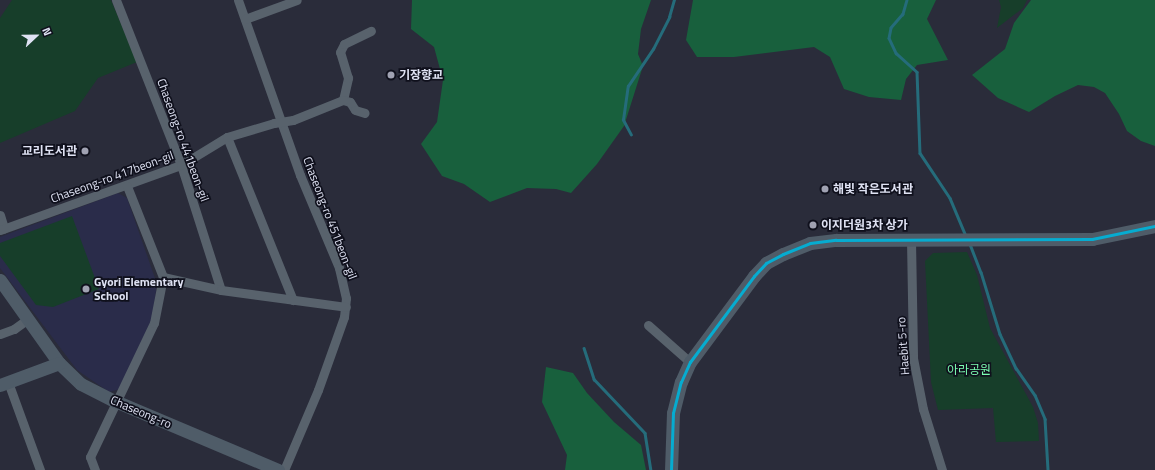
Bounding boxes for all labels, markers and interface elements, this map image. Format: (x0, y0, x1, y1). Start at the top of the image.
north arrow (16, 16, 56, 56)
text: N (38, 25, 56, 38)
place label: 기장향교 (399, 68, 443, 82)
marker: 기장향교 (386, 70, 396, 80)
street label: Chaseong-ro 441beon-gil (154, 77, 212, 203)
place label: 교리도서관 (22, 144, 77, 158)
marker: 교리도서관 (80, 146, 90, 156)
street label: Chaseong-ro 417beon-gil (49, 148, 175, 206)
street label: Chaseong-ro 451beon-gil (300, 155, 360, 281)
place label: 해빛 작은도서관 (833, 182, 913, 196)
marker: 해빛 작은도서관 (820, 184, 830, 194)
place label: 이지더원3차 상가 (821, 218, 908, 232)
marker: 이지더원3차 상가 (808, 220, 818, 230)
place label: Gyori Elementary School (94, 275, 184, 303)
marker: Gyori Elementary School (81, 284, 91, 294)
street label: Haebit 5-ro (894, 316, 912, 376)
park label: 아라공원 (947, 363, 991, 377)
street label: Chaseong-ro (108, 393, 174, 431)

